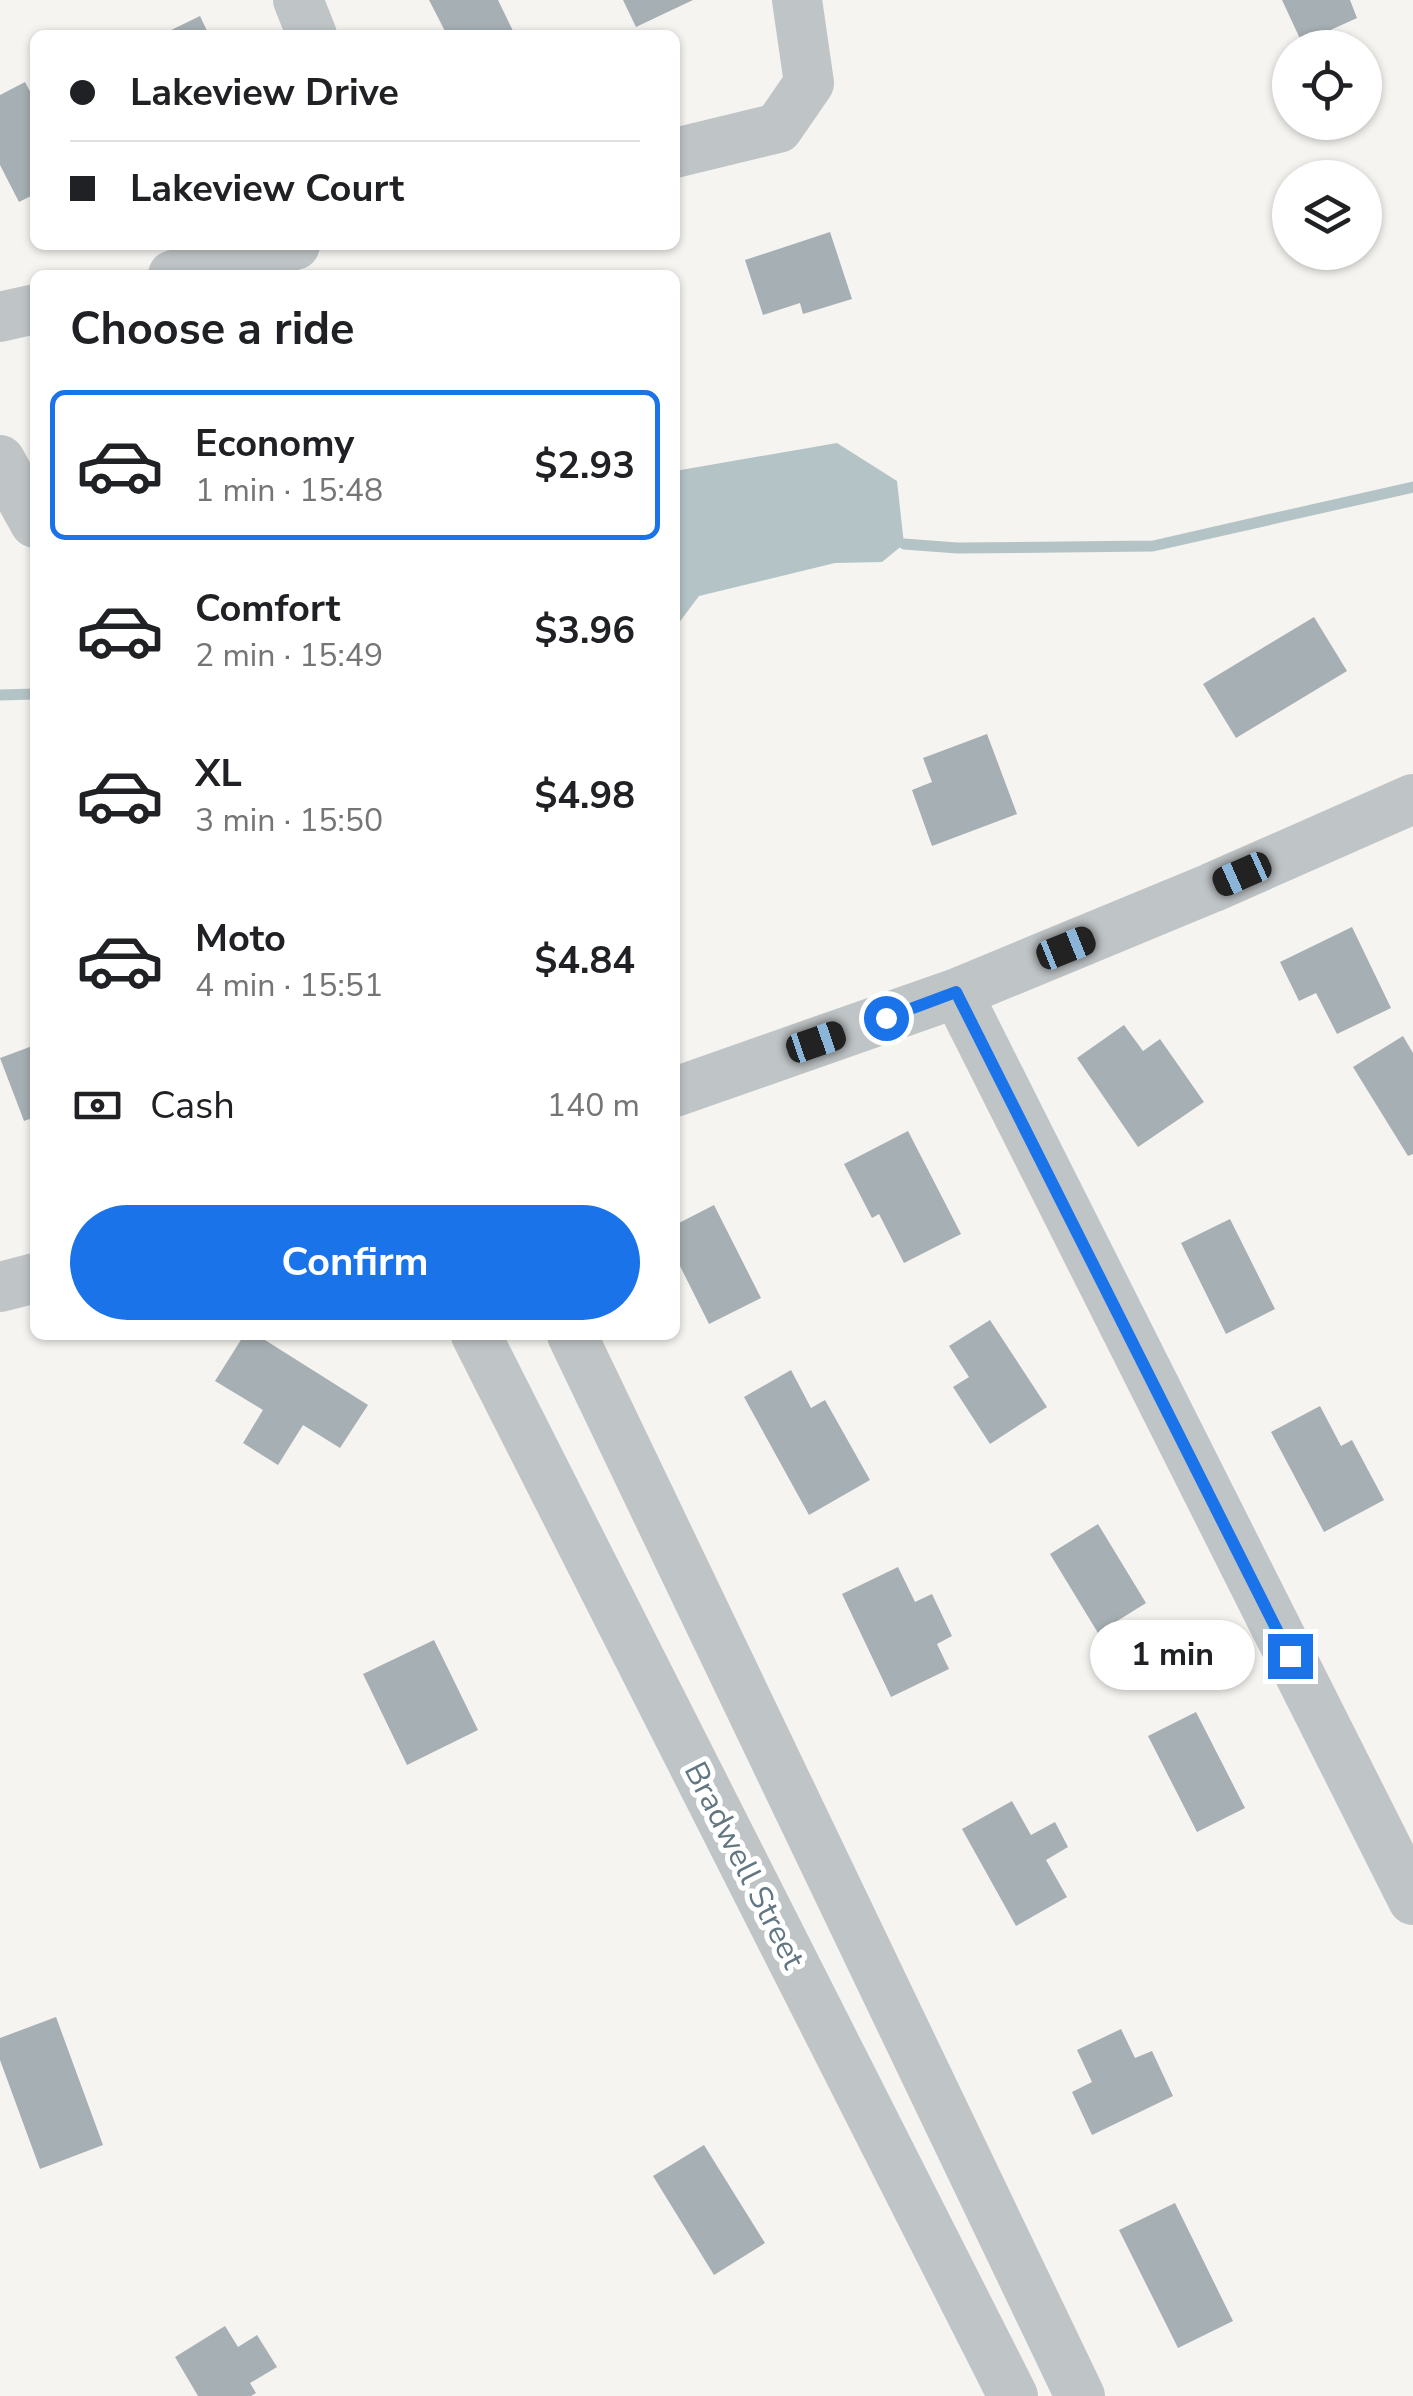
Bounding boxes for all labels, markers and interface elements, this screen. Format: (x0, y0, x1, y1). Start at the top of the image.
map controls (1272, 30, 1382, 270)
button: locate (1272, 30, 1382, 140)
text: Lakeview Drive (130, 67, 399, 118)
button: layers (1272, 160, 1382, 270)
text: Lakeview Court (130, 163, 404, 214)
text: Choose a ride (70, 299, 355, 360)
text: Economy (195, 418, 354, 469)
icon: car (75, 420, 165, 510)
text: $2.93 (534, 440, 635, 491)
text: 1 min · 15:48 (195, 469, 383, 512)
text: Comfort (195, 583, 340, 634)
icon: car (75, 585, 165, 675)
text: $3.96 (534, 605, 635, 656)
text: 2 min · 15:49 (195, 634, 383, 677)
text: XL (195, 748, 242, 799)
icon: car (75, 750, 165, 840)
text: $4.98 (534, 770, 635, 821)
text: 3 min · 15:50 (195, 799, 383, 842)
car (1208, 848, 1276, 900)
text: Moto (195, 913, 286, 964)
icon: car (75, 915, 165, 1005)
car (1033, 923, 1099, 973)
text: $4.84 (534, 935, 635, 986)
text: 4 min · 15:51 (195, 964, 383, 1007)
route start (864, 996, 909, 1041)
car (783, 1018, 849, 1066)
icon: cash (70, 1078, 125, 1133)
text: Cash (150, 1080, 235, 1131)
text: 140 m (547, 1084, 640, 1127)
button: Confirm (70, 1205, 640, 1320)
callout: 1 min (1090, 1621, 1255, 1691)
text: 1 min (1131, 1633, 1214, 1676)
route end (1268, 1634, 1313, 1679)
street label: Bradwell Street (674, 1754, 816, 1977)

